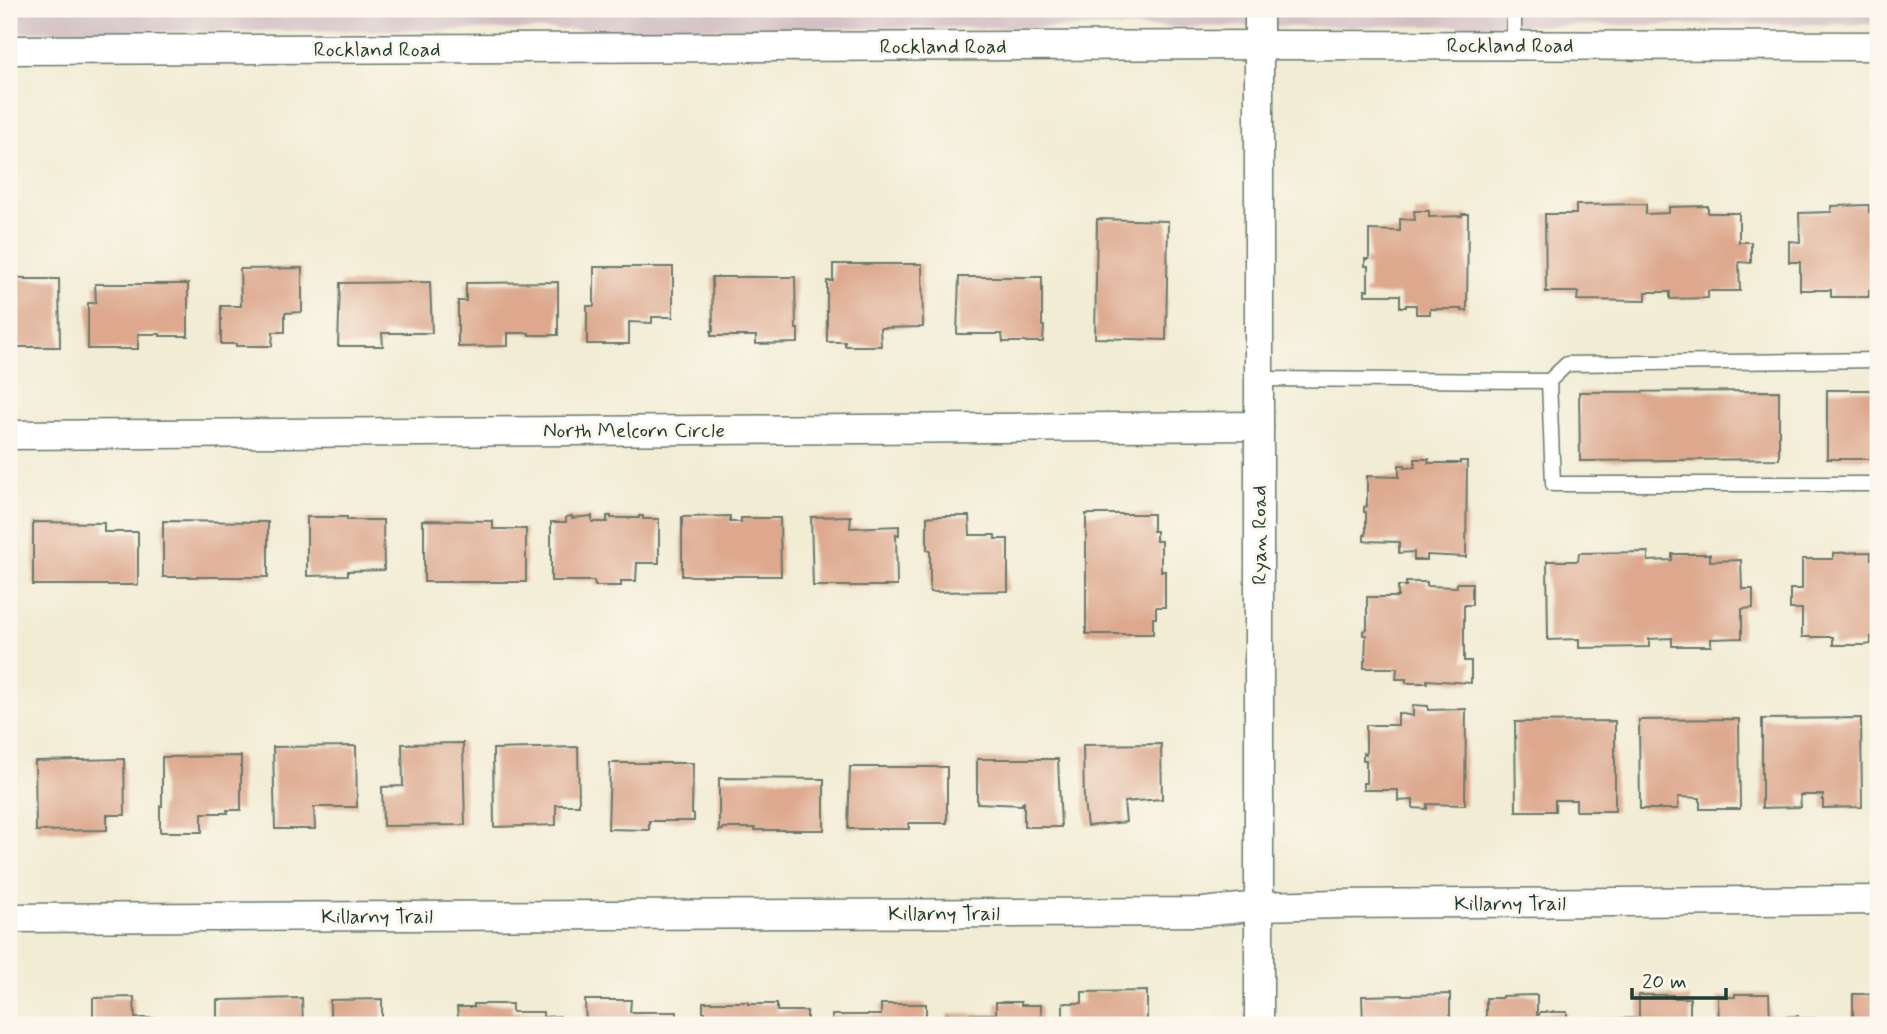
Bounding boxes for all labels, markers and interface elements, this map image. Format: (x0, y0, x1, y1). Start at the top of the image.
street label: Rockland Road (1446, 32, 1574, 60)
street label: Rockland Road (879, 33, 1007, 61)
street label: Rockland Road (313, 36, 441, 64)
street label: North Melcorn Circle (543, 417, 725, 445)
street label: Ryan Road (1246, 485, 1274, 585)
street label: Killarny Trail (1454, 890, 1566, 918)
street label: Killarny Trail (888, 900, 1000, 928)
street label: Killarny Trail (321, 903, 433, 931)
scale bar (1632, 957, 1726, 1001)
text: 20 m (1642, 968, 1687, 996)

